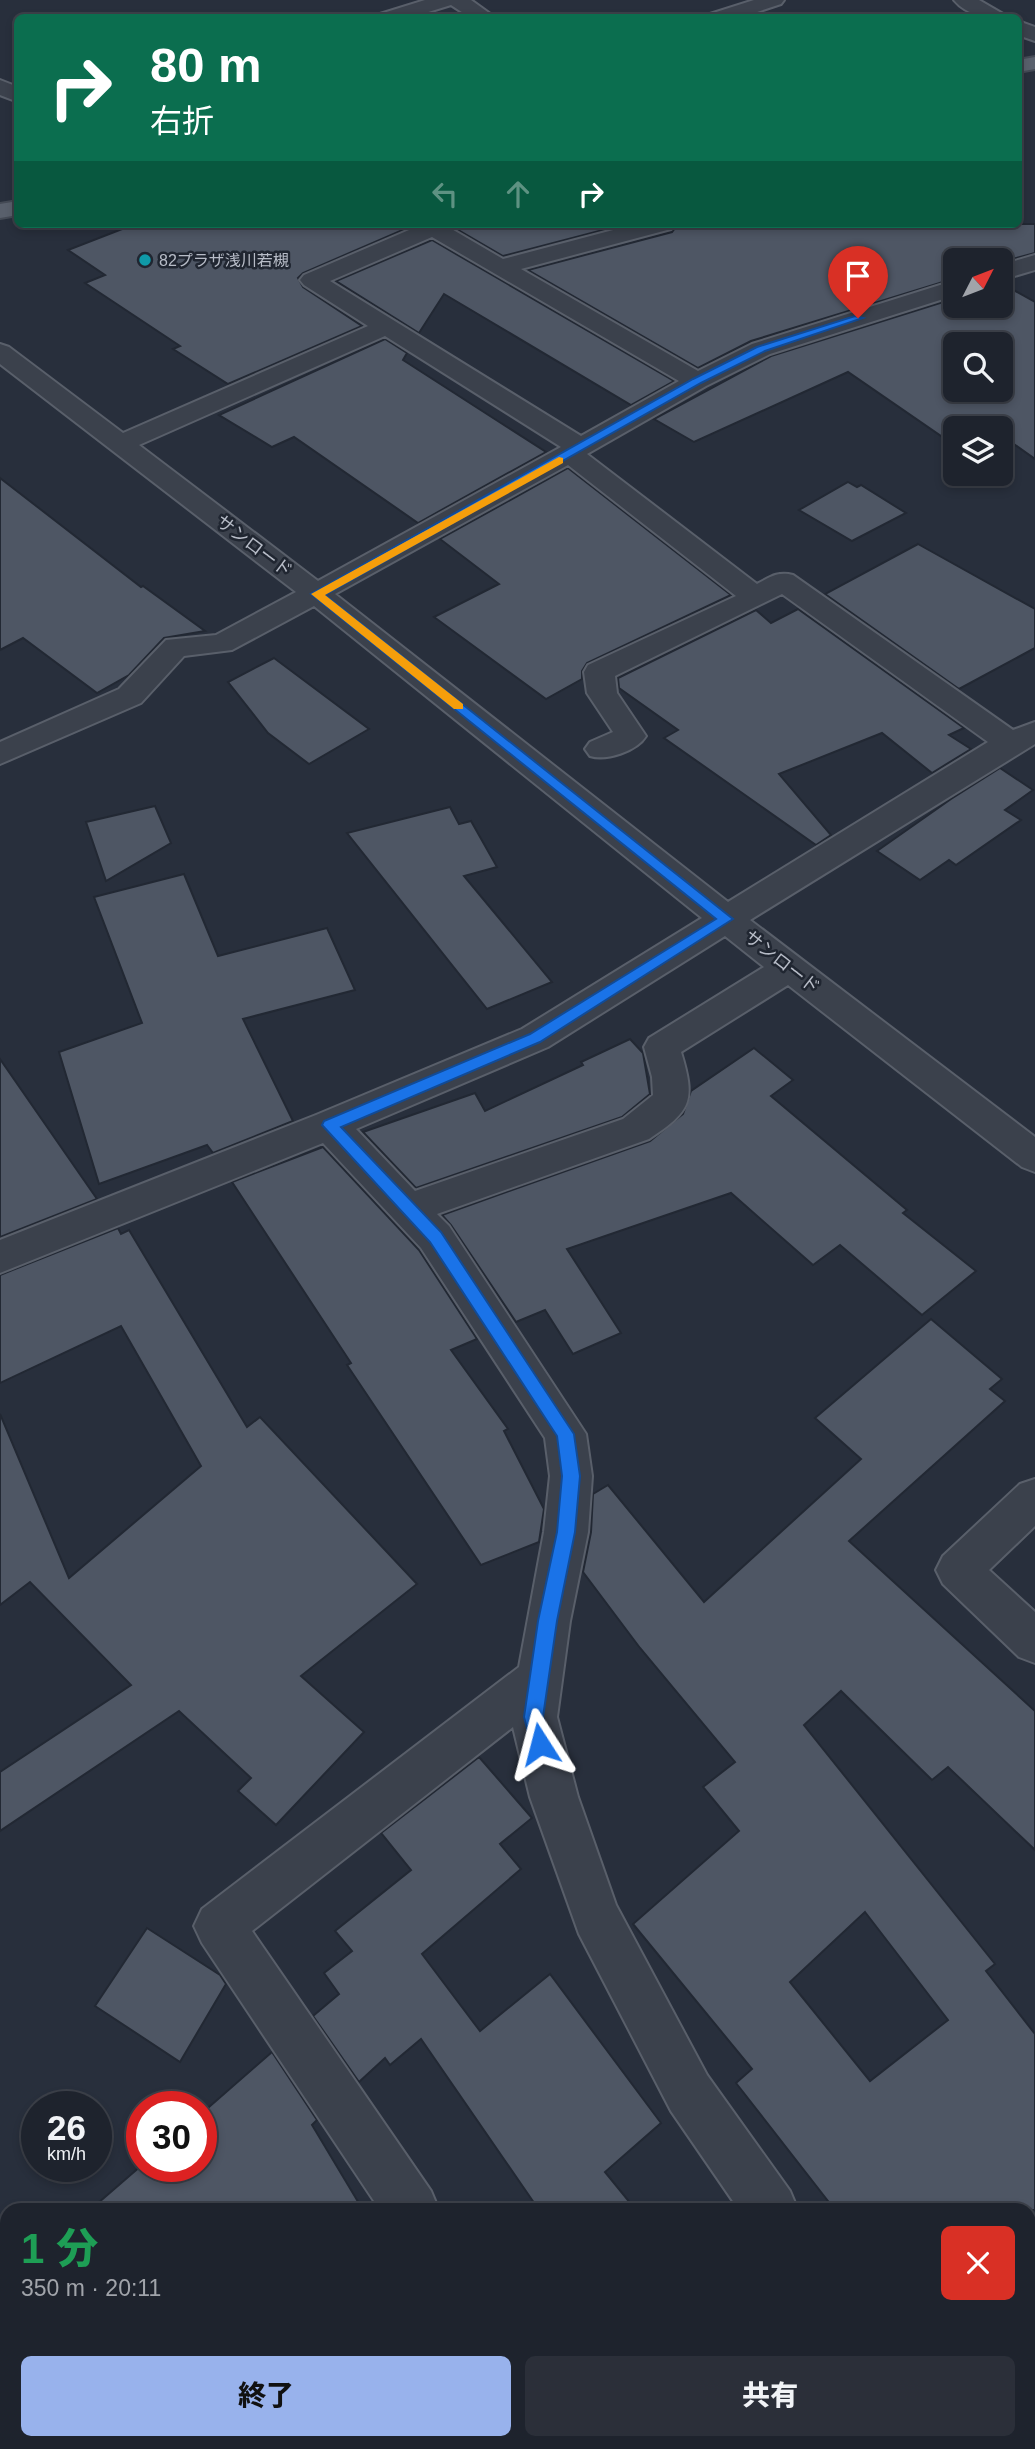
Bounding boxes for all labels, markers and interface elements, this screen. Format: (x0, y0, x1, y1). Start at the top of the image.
text: 80 m (150, 38, 262, 92)
icon: right (35, 42, 126, 133)
text: 右折 (150, 103, 214, 139)
icon: left (426, 175, 464, 213)
icon: ahead (499, 175, 537, 213)
icon: right (572, 175, 610, 213)
pin (828, 246, 888, 318)
north arrow (943, 248, 1013, 318)
map controls (943, 248, 1013, 486)
marker: 82プラザ浅川若槻 (137, 252, 153, 268)
place label: 82プラザ浅川若槻 (159, 252, 289, 269)
icon: arrive (839, 257, 877, 295)
button: search (943, 332, 1013, 402)
button: layers (943, 416, 1013, 486)
street label: サンロード (212, 511, 296, 581)
street label: サンロード (740, 926, 824, 998)
position arrow (503, 1707, 577, 1781)
speed limit sign: 30 (126, 2091, 217, 2182)
text: 26 (47, 2108, 86, 2147)
text: km/h (47, 2144, 86, 2164)
text: 1 分 (21, 2225, 98, 2272)
button: close (941, 2226, 1015, 2300)
text: 350 m · 20:11 (21, 2275, 161, 2301)
button: 終了 (21, 2356, 511, 2436)
button: 共有 (525, 2356, 1015, 2436)

